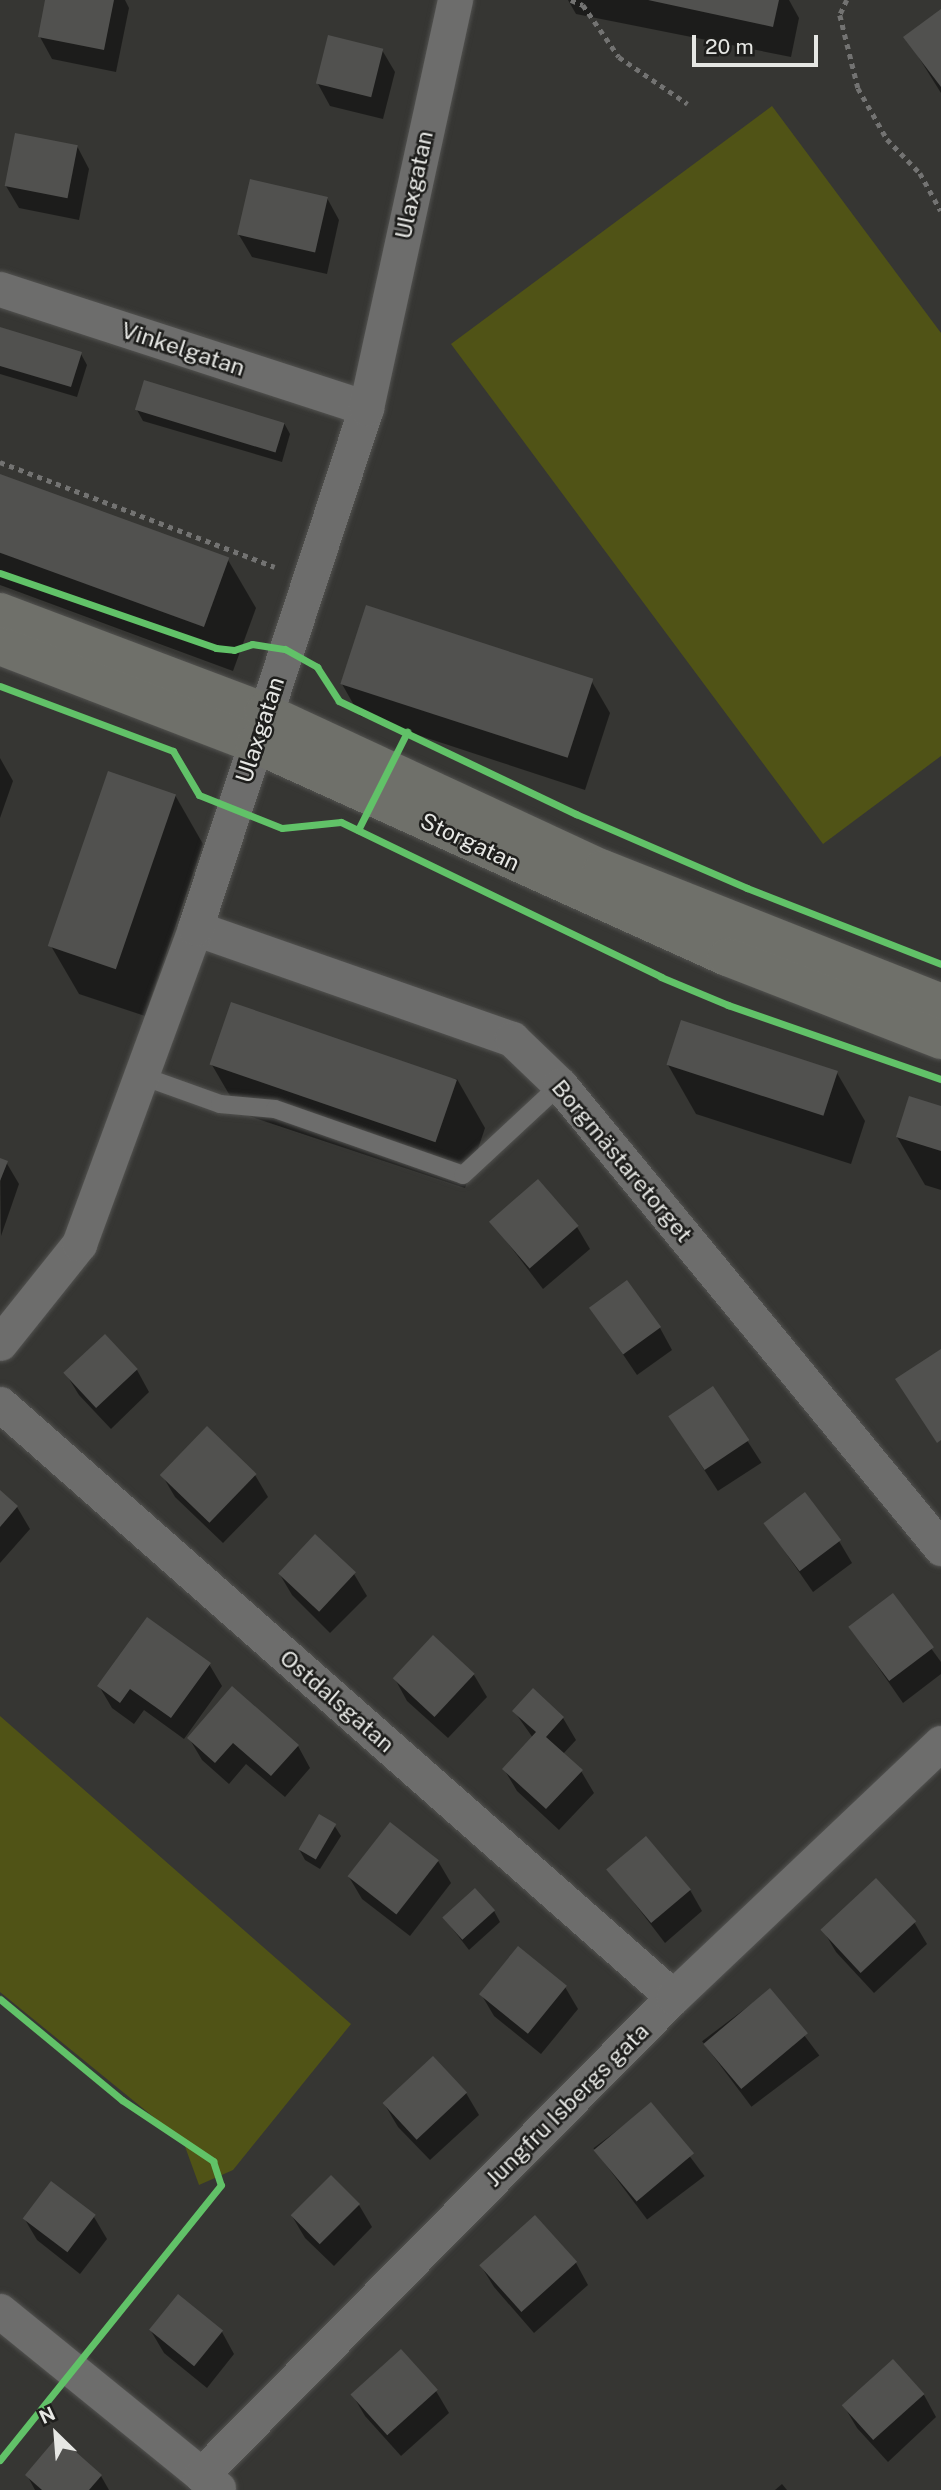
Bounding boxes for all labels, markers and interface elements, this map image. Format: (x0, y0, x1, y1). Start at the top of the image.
scale bar (696, 21, 822, 65)
text: 20 m (705, 34, 754, 59)
street label: Ulaxgatan (389, 128, 439, 242)
street label: Vinkelgatan (118, 316, 248, 382)
street label: Ulaxgatan (230, 674, 290, 786)
street label: Storgatan (416, 807, 524, 877)
street label: Borgmästaretorget (546, 1074, 698, 1248)
street label: Ostdalsgatan (274, 1644, 400, 1758)
street label: Jungfru Isbergs gata (480, 2018, 654, 2192)
north arrow (21, 2399, 91, 2469)
text: N (36, 2402, 59, 2428)

